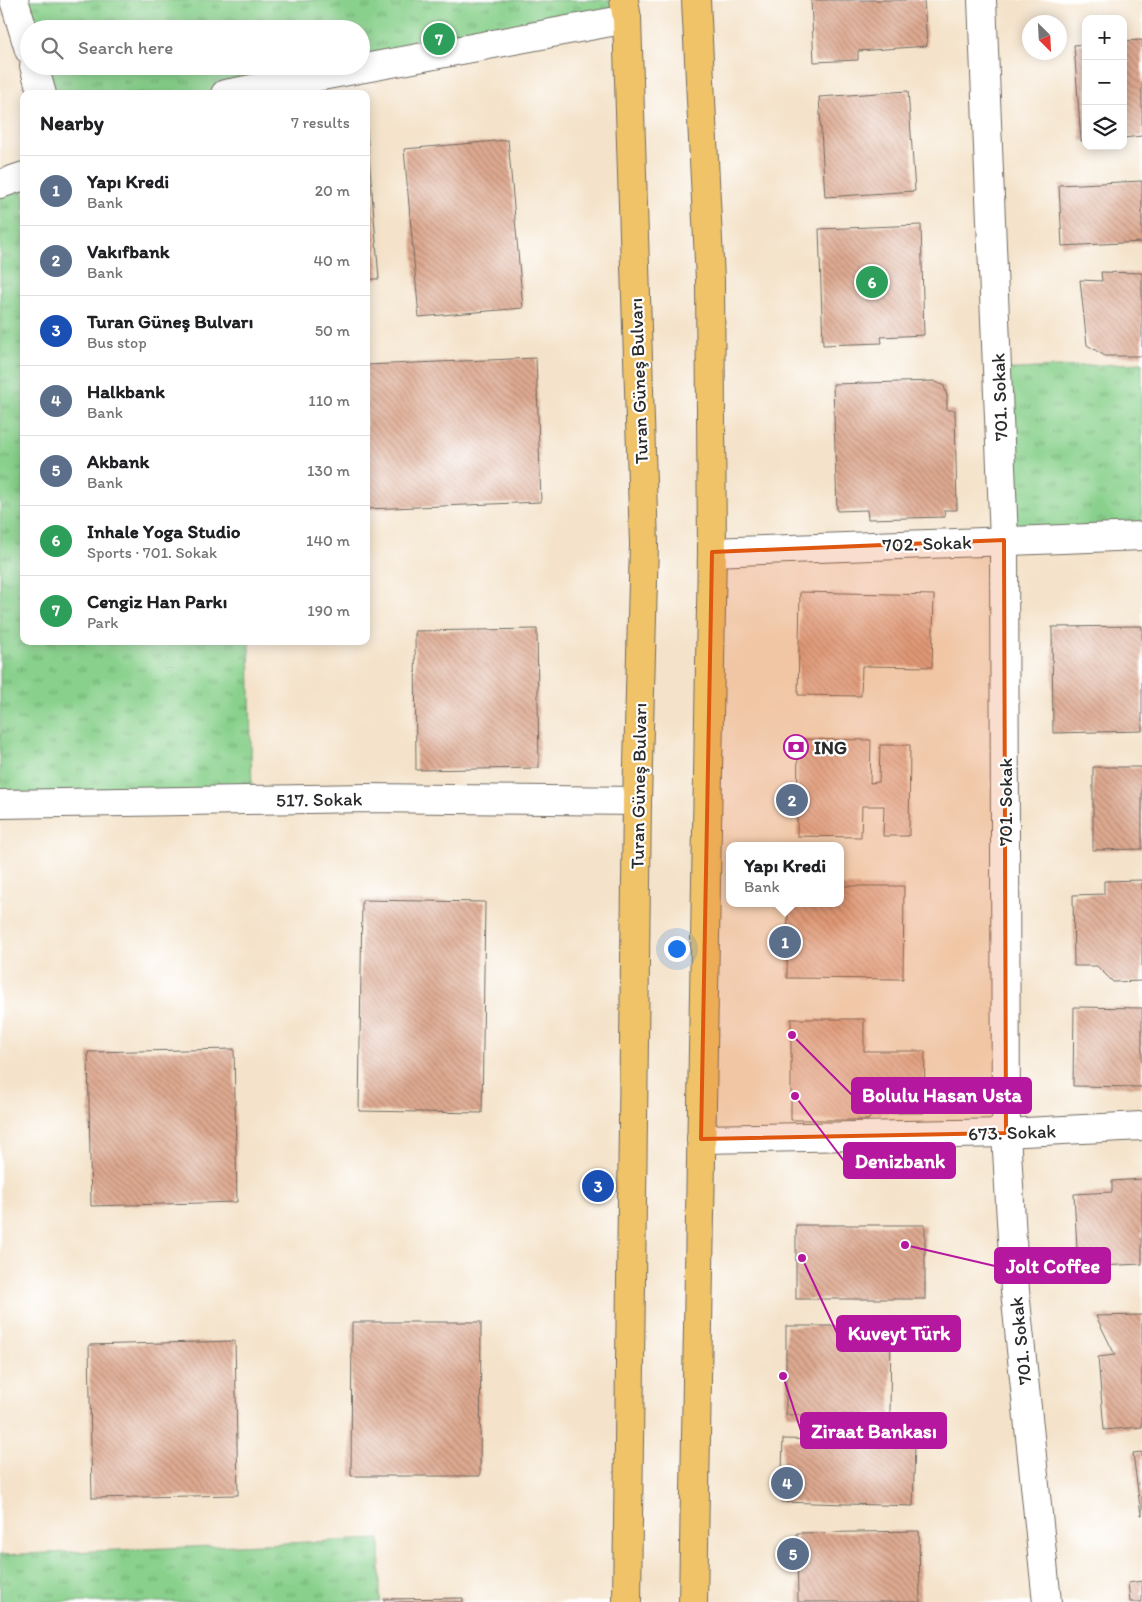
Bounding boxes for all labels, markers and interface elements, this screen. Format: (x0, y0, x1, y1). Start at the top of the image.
north arrow (1022, 15, 1067, 60)
map controls (1082, 15, 1127, 150)
button: + (1082, 15, 1127, 60)
search box (20, 20, 370, 75)
pin: 7 (423, 20, 455, 58)
icon: search (38, 34, 66, 62)
text: Search here (78, 36, 173, 59)
button: − (1082, 60, 1127, 105)
button: layers (1082, 105, 1127, 150)
text: Nearby (40, 110, 104, 135)
text: 7 results (291, 113, 350, 132)
text: Yapı Kredi (87, 170, 169, 193)
text: 1 (52, 181, 60, 200)
text: 20 m (315, 181, 350, 200)
text: Bank (87, 193, 123, 212)
text: Vakıfbank (87, 240, 170, 263)
text: 2 (52, 251, 60, 270)
text: 40 m (313, 251, 350, 270)
text: Bank (87, 263, 123, 282)
pin: 6 (856, 263, 888, 301)
street label: Turan Güneş Bulvarı (624, 297, 653, 464)
text: Turan Güneş Bulvarı (87, 310, 253, 333)
text: 3 (52, 321, 60, 340)
text: 50 m (315, 321, 350, 340)
text: Bus stop (87, 333, 147, 352)
street label: 701. Sokak (986, 352, 1013, 441)
text: Halkbank (87, 380, 165, 403)
text: 4 (51, 391, 61, 410)
text: 110 m (308, 391, 350, 410)
text: Bank (87, 403, 123, 422)
text: Akbank (87, 450, 149, 473)
text: 5 (52, 461, 60, 480)
text: 130 m (307, 461, 350, 480)
text: Bank (87, 473, 123, 492)
text: Inhale Yoga Studio (87, 520, 241, 543)
street label: 702. Sokak (882, 530, 972, 557)
text: 6 (52, 531, 60, 550)
text: 140 m (306, 531, 350, 550)
text: Sports · 701. Sokak (87, 543, 217, 562)
text: Cengiz Han Parkı (87, 590, 227, 613)
text: 7 (52, 601, 60, 620)
text: 190 m (307, 601, 350, 620)
text: Park (87, 613, 118, 632)
street label: Turan Güneş Bulvarı (626, 703, 651, 869)
bank icon: ING (783, 734, 809, 760)
place label: ING (814, 736, 847, 759)
street label: 701. Sokak (994, 758, 1017, 846)
pin: 2 (776, 781, 808, 819)
street label: 517. Sokak (276, 787, 363, 812)
popup (726, 842, 844, 907)
text: Yapı Kredi (744, 854, 826, 877)
text: Bank (744, 877, 780, 896)
pin: 1 (769, 923, 801, 961)
your location (664, 936, 690, 962)
callout: Bolulu Hasan Usta (852, 1078, 1031, 1113)
text: Bolulu Hasan Usta (862, 1083, 1023, 1107)
street label: 673. Sokak (968, 1119, 1057, 1146)
callout: Denizbank (844, 1143, 955, 1178)
text: Denizbank (855, 1149, 946, 1173)
pin: 3 (582, 1167, 614, 1205)
callout: Jolt Coffee (995, 1248, 1110, 1283)
text: Jolt Coffee (1005, 1254, 1100, 1278)
street label: 701. Sokak (1004, 1296, 1037, 1386)
callout: Kuveyt Türk (837, 1316, 960, 1351)
text: Kuveyt Türk (848, 1321, 951, 1346)
callout: Ziraat Bankası (801, 1413, 946, 1448)
text: Ziraat Bankası (811, 1419, 937, 1443)
pin: 4 (771, 1464, 803, 1502)
pin: 5 (777, 1535, 809, 1573)

